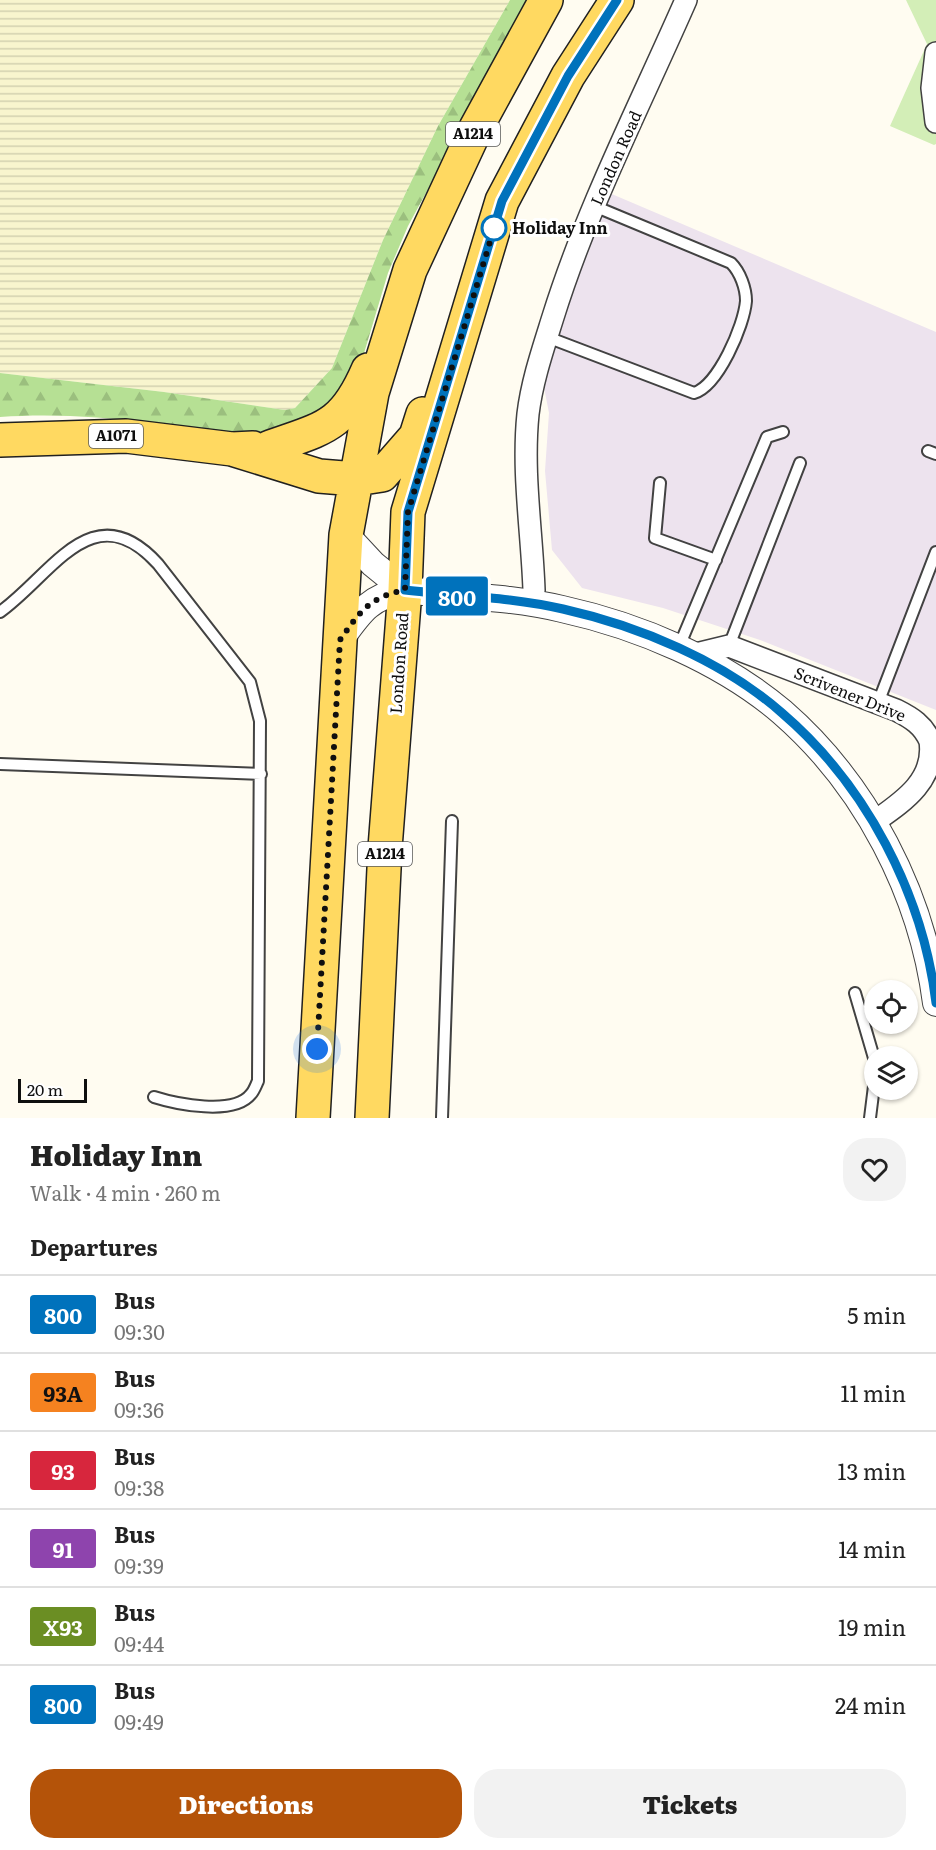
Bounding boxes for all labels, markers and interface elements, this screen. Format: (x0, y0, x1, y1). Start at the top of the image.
street label: London Road (584, 106, 647, 209)
road number: A1214 (446, 122, 500, 146)
marker: Holiday Inn (481, 215, 507, 241)
place label: Holiday Inn (512, 215, 608, 239)
road number: A1071 (89, 424, 143, 448)
line badge: 800 (422, 576, 492, 616)
text: 800 (438, 581, 476, 612)
street label: London Road (382, 611, 414, 714)
street label: Scrivener Drive (791, 660, 910, 726)
road number: A1214 (358, 842, 412, 866)
map controls (864, 980, 918, 1100)
button: locate (864, 980, 918, 1034)
your location (302, 1034, 332, 1064)
button: layers (864, 1046, 918, 1100)
scale bar (18, 1076, 87, 1104)
text: 20 m (27, 1077, 63, 1101)
text: Holiday Inn (30, 1133, 202, 1175)
button: heart (843, 1138, 906, 1201)
text: Walk · 4 min · 260 m (30, 1177, 221, 1207)
text: Departures (30, 1230, 157, 1263)
text: Bus (114, 1283, 155, 1316)
text: 5 min (847, 1298, 906, 1331)
text: 800 (44, 1299, 82, 1330)
text: 09:30 (114, 1316, 165, 1346)
text: Bus (114, 1361, 155, 1394)
text: 11 min (840, 1376, 906, 1409)
text: 93A (43, 1377, 83, 1408)
text: 09:36 (114, 1394, 164, 1424)
text: Bus (114, 1439, 155, 1472)
text: 13 min (837, 1454, 906, 1487)
text: 93 (51, 1455, 75, 1486)
text: 09:38 (114, 1472, 164, 1502)
text: Bus (114, 1517, 155, 1550)
text: 14 min (838, 1532, 906, 1565)
text: 91 (53, 1533, 73, 1564)
text: 09:39 (114, 1550, 164, 1580)
text: Bus (114, 1595, 155, 1628)
text: 19 min (838, 1610, 906, 1643)
text: X93 (43, 1611, 83, 1642)
text: 09:44 (114, 1628, 164, 1658)
text: Bus (114, 1673, 155, 1706)
text: 24 min (835, 1688, 906, 1721)
text: 800 (44, 1689, 82, 1720)
text: 09:49 (114, 1706, 164, 1736)
button: Directions (30, 1769, 462, 1838)
button: Tickets (474, 1769, 906, 1838)

